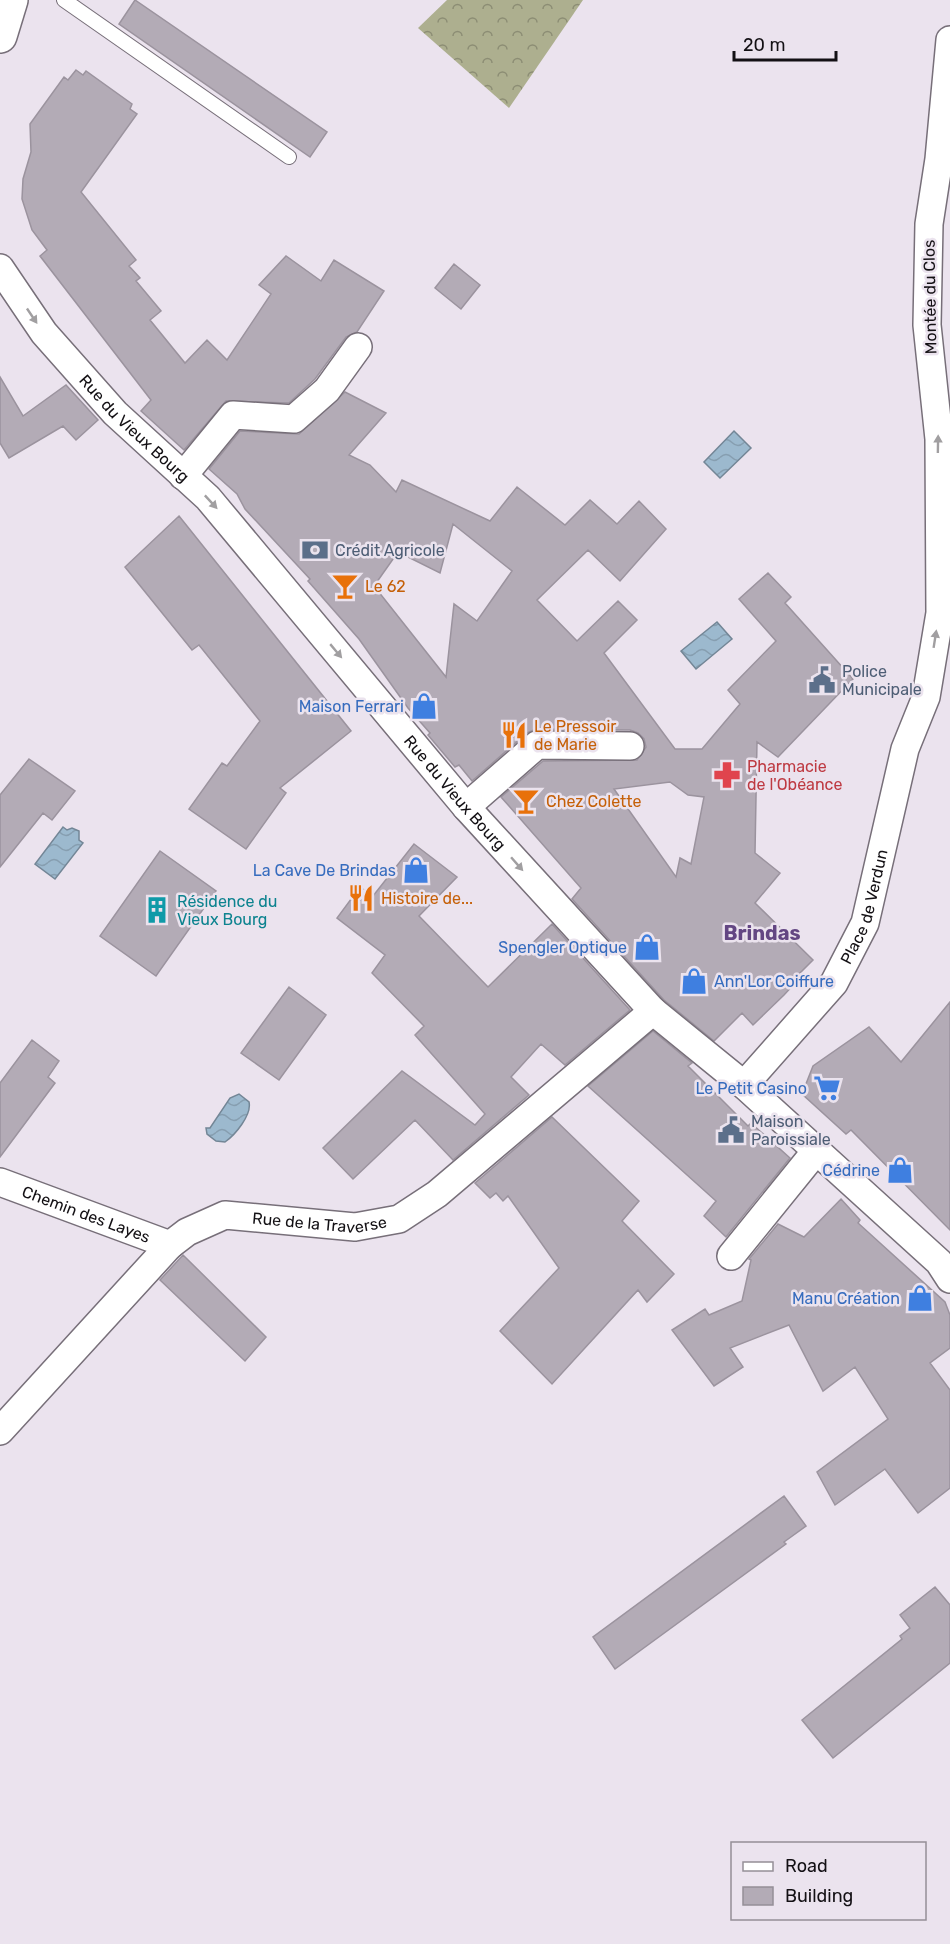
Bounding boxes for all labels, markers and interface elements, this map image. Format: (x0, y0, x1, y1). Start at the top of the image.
scale bar (734, 24, 836, 62)
text: 20 m (743, 34, 785, 56)
street label: Montée du Clos (920, 240, 940, 354)
one-way arrow (27, 308, 38, 325)
street label: Rue du Vieux Bourg (76, 370, 193, 486)
one-way arrow (933, 435, 943, 454)
one-way arrow (204, 494, 217, 509)
bank icon: Crédit Agricole (300, 535, 330, 565)
place label: Crédit Agricole (335, 541, 445, 560)
bar icon: Le 62 (330, 571, 360, 601)
place label: Le 62 (365, 577, 406, 596)
one-way arrow (931, 629, 940, 648)
one-way arrow (329, 643, 342, 658)
place label: Police Municipale (842, 662, 922, 699)
public building icon: Police Municipale (807, 665, 837, 695)
shop icon: Maison Ferrari (409, 691, 439, 721)
place label: Maison Ferrari (299, 697, 404, 716)
place label: Le Pressoir de Marie (534, 717, 616, 754)
restaurant icon: Le Pressoir de Marie (499, 720, 529, 750)
street label: Rue du Vieux Bourg (400, 731, 510, 854)
place label: Pharmacie de l'Obéance (747, 757, 842, 794)
pharmacy icon: Pharmacie de l'Obéance (712, 760, 742, 790)
bar icon: Chez Colette (511, 786, 541, 816)
place label: Chez Colette (546, 792, 642, 811)
street label: Place de Verdun (836, 847, 891, 967)
shop icon: La Cave De Brindas (401, 855, 431, 885)
one-way arrow (510, 856, 523, 871)
place label: La Cave De Brindas (253, 861, 396, 880)
restaurant icon: Histoire de... (346, 883, 376, 913)
place label: Histoire de... (381, 889, 473, 908)
place label: Résidence du Vieux Bourg (177, 892, 277, 929)
building icon: Résidence du Vieux Bourg (142, 895, 172, 925)
district label: Brindas (723, 921, 801, 945)
shop icon: Spengler Optique (632, 932, 662, 962)
place label: Spengler Optique (498, 938, 627, 957)
shop icon: Ann'Lor Coiffure (679, 966, 709, 996)
place label: Ann'Lor Coiffure (714, 972, 834, 991)
supermarket icon: Le Petit Casino (812, 1073, 842, 1103)
place label: Le Petit Casino (696, 1079, 807, 1098)
place label: Maison Paroissiale (751, 1112, 831, 1149)
public building icon: Maison Paroissiale (716, 1115, 746, 1145)
shop icon: Cédrine (885, 1155, 915, 1185)
place label: Cédrine (822, 1161, 880, 1180)
street label: Chemin des Layes (20, 1182, 153, 1246)
street label: Rue de la Traverse (251, 1208, 388, 1236)
shop icon: Manu Création (905, 1283, 935, 1313)
place label: Manu Création (792, 1289, 900, 1308)
legend (731, 1842, 926, 1920)
text: Road (785, 1855, 828, 1877)
text: Building (785, 1885, 853, 1907)

